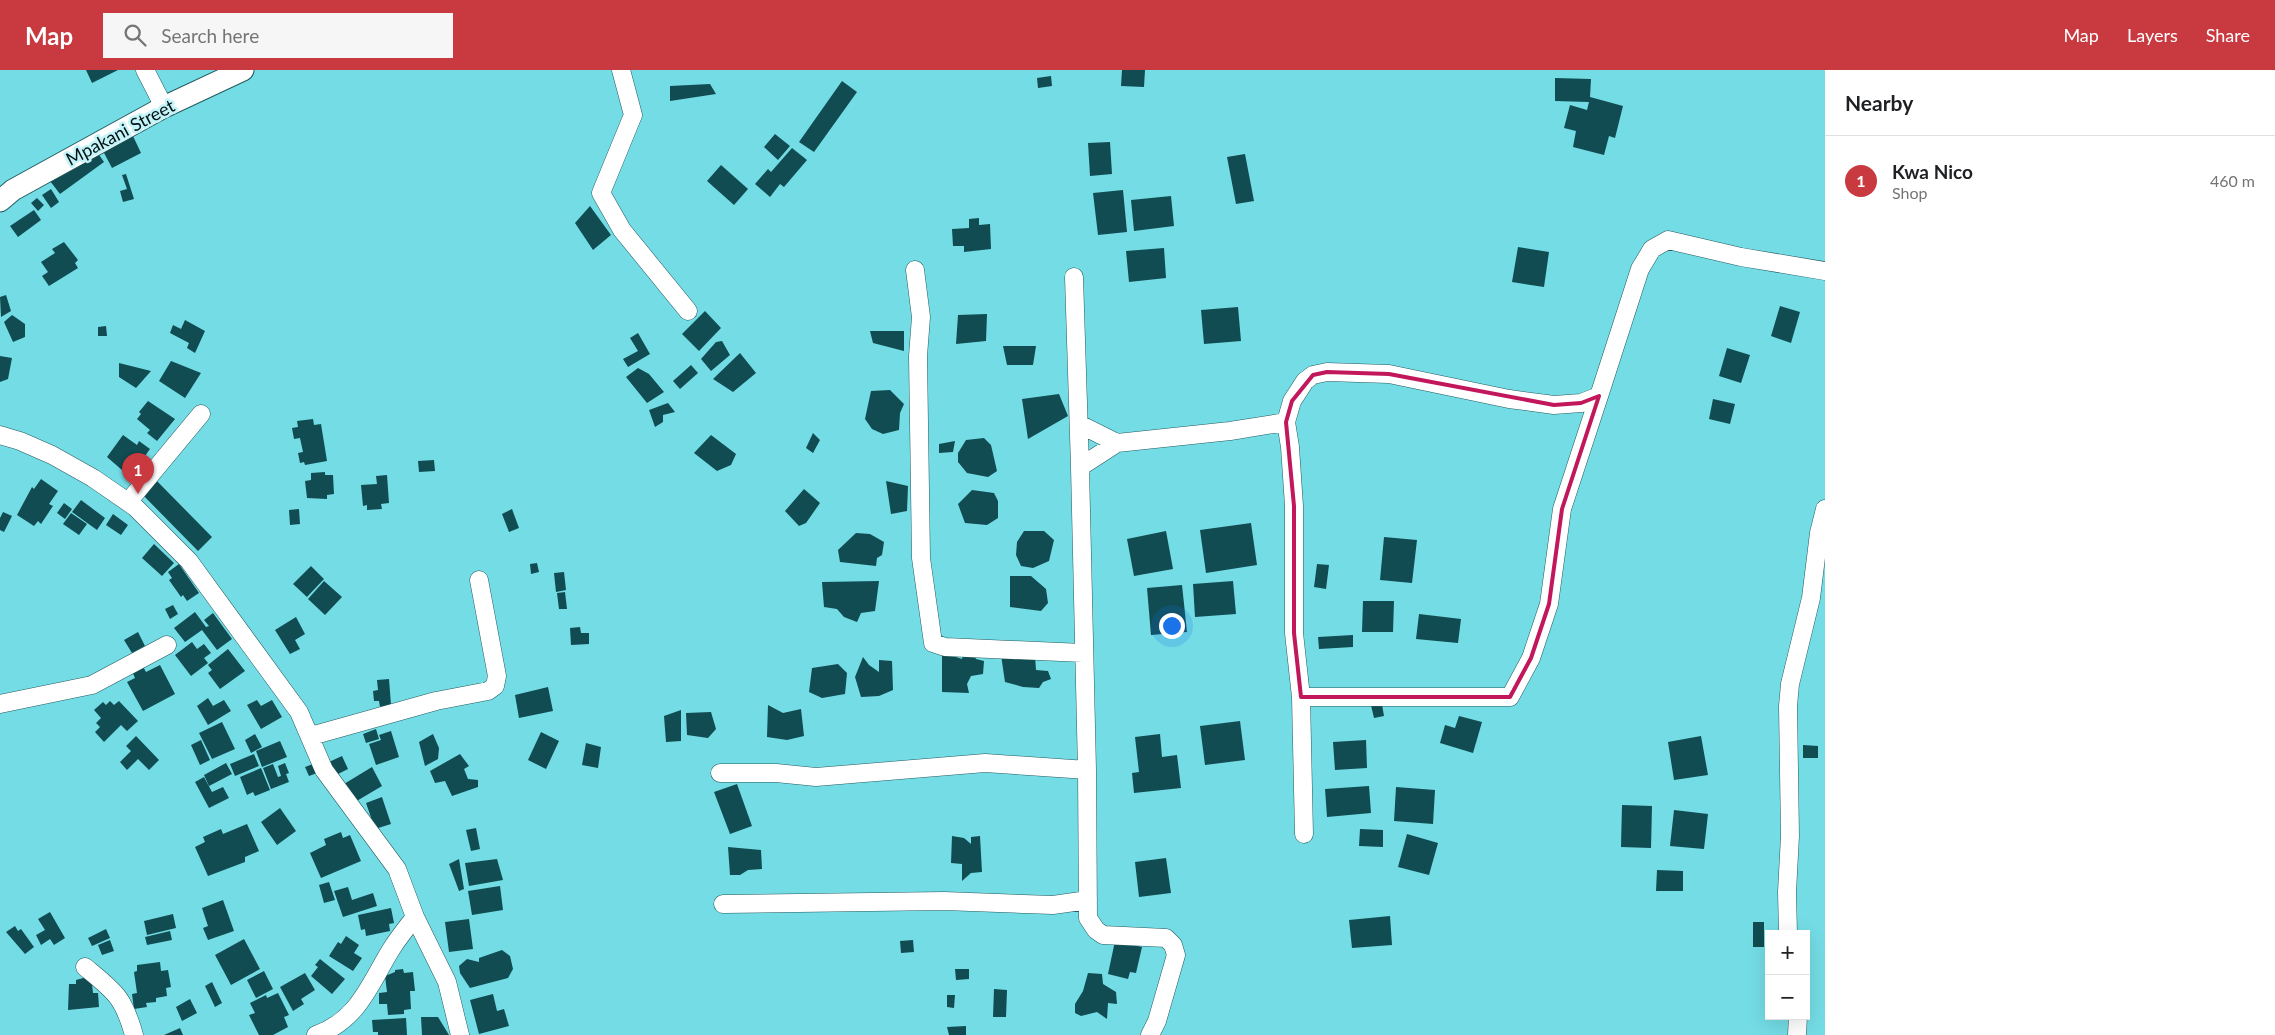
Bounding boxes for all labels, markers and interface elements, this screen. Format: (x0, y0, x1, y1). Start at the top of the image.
search box (103, 13, 453, 58)
text: Map (25, 21, 73, 50)
icon: search (121, 21, 149, 49)
text: Search here (161, 24, 259, 47)
text: Map (2063, 24, 2099, 46)
text: Layers (2127, 24, 2178, 46)
text: Share (2206, 24, 2250, 46)
text: Nearby (1845, 90, 1913, 115)
street label: Mpakani Street (62, 94, 179, 170)
text: Kwa Nico (1892, 160, 1973, 183)
text: 1 (1856, 171, 1866, 190)
text: 460 m (2210, 171, 2255, 190)
text: Shop (1892, 183, 1928, 202)
pin: 1 (122, 453, 154, 494)
your location (1159, 613, 1185, 639)
map controls (1765, 930, 1810, 1020)
button: + (1765, 930, 1810, 975)
button: − (1765, 975, 1810, 1020)

